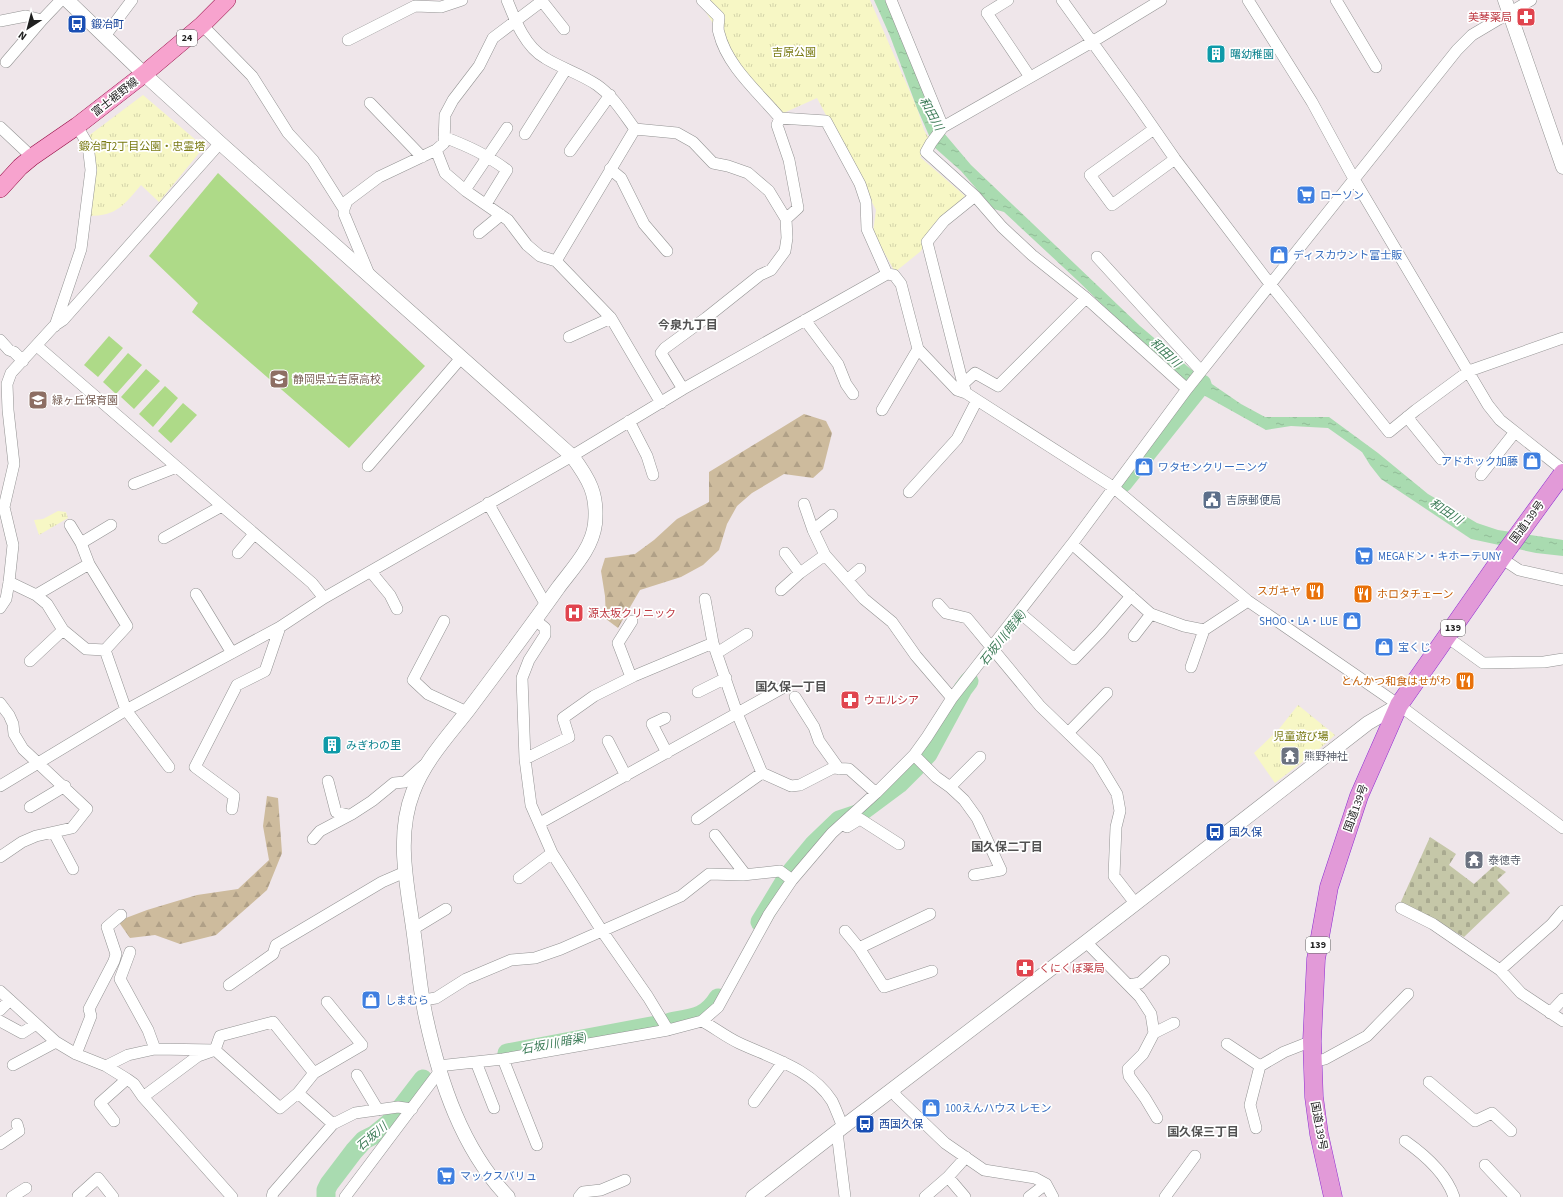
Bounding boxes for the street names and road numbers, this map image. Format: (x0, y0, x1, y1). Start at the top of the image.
road number: 24 (177, 30, 197, 46)
street label: 富士裾野線 (89, 74, 141, 120)
street label: 国道139号 (1506, 498, 1548, 546)
road number: 139 (1441, 620, 1465, 636)
street label: 国道139号 (1341, 782, 1371, 834)
road number: 139 (1306, 937, 1330, 953)
street label: 国道139号 (1307, 1100, 1331, 1152)

